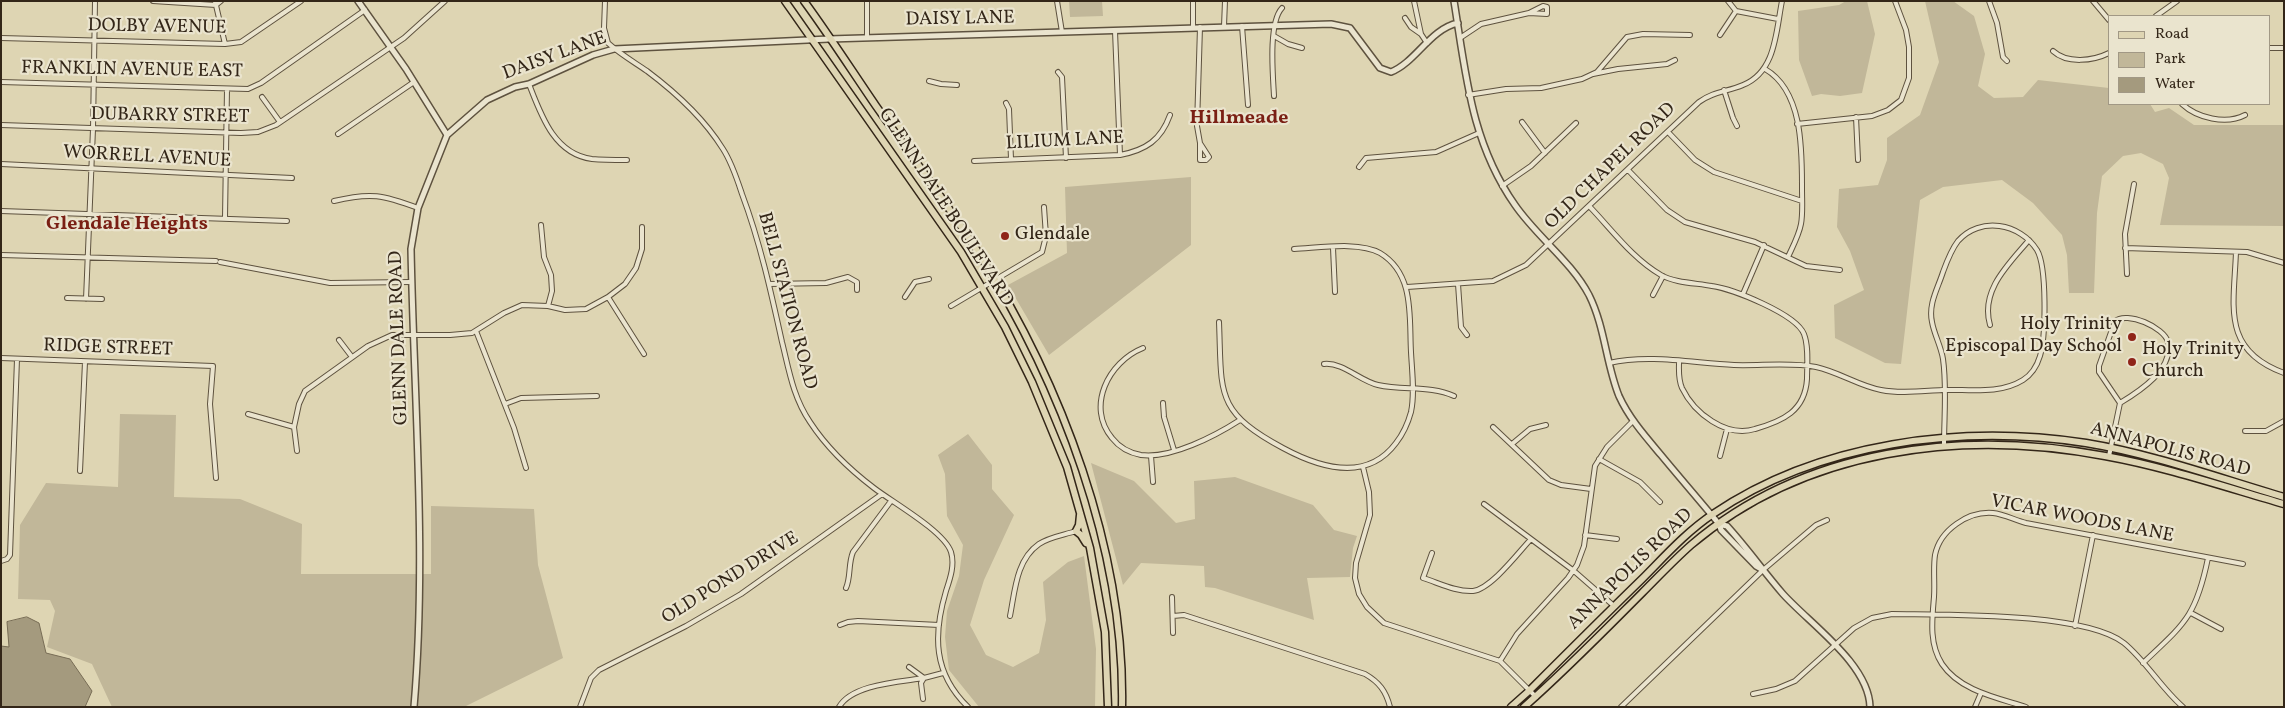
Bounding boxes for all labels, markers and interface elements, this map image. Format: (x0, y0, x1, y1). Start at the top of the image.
street label: DAISY LANE (905, 8, 1015, 32)
street label: DOLBY AVENUE (87, 15, 227, 41)
legend (2108, 15, 2270, 105)
text: Road (2155, 24, 2189, 45)
street label: DAISY LANE (500, 28, 610, 86)
text: Park (2155, 49, 2186, 70)
street label: FRANKLIN AVENUE EAST (21, 58, 243, 84)
text: Water (2155, 74, 2195, 95)
street label: OLD CHAPEL ROAD (1541, 99, 1681, 235)
street label: DUBARRY STREET (90, 104, 250, 130)
street label: GLENN DALE BOULEVARD (872, 105, 1018, 311)
district label: Hillmeade (1190, 107, 1288, 131)
street label: LILIUM LANE (1005, 128, 1125, 156)
street label: WORRELL AVENUE (62, 142, 232, 174)
street label: BELL STATION ROAD (751, 210, 821, 392)
district label: Glendale Heights (46, 213, 208, 237)
place label: Glendale (1015, 225, 1090, 247)
marker: Glendale (999, 230, 1011, 242)
street label: GLENN DALE ROAD (386, 250, 414, 426)
place label: Holy Trinity Episcopal Day School (1945, 315, 2122, 359)
marker: Holy Trinity Episcopal Day School (2126, 331, 2138, 343)
street label: RIDGE STREET (43, 335, 173, 363)
place label: Holy Trinity Church (2142, 340, 2244, 384)
marker: Holy Trinity Church (2126, 356, 2138, 368)
street label: ANNAPOLIS ROAD (2087, 419, 2253, 483)
street label: VICAR WOODS LANE (1988, 491, 2176, 549)
street label: ANNAPOLIS ROAD (1564, 505, 1698, 635)
street label: OLD POND DRIVE (658, 528, 804, 630)

